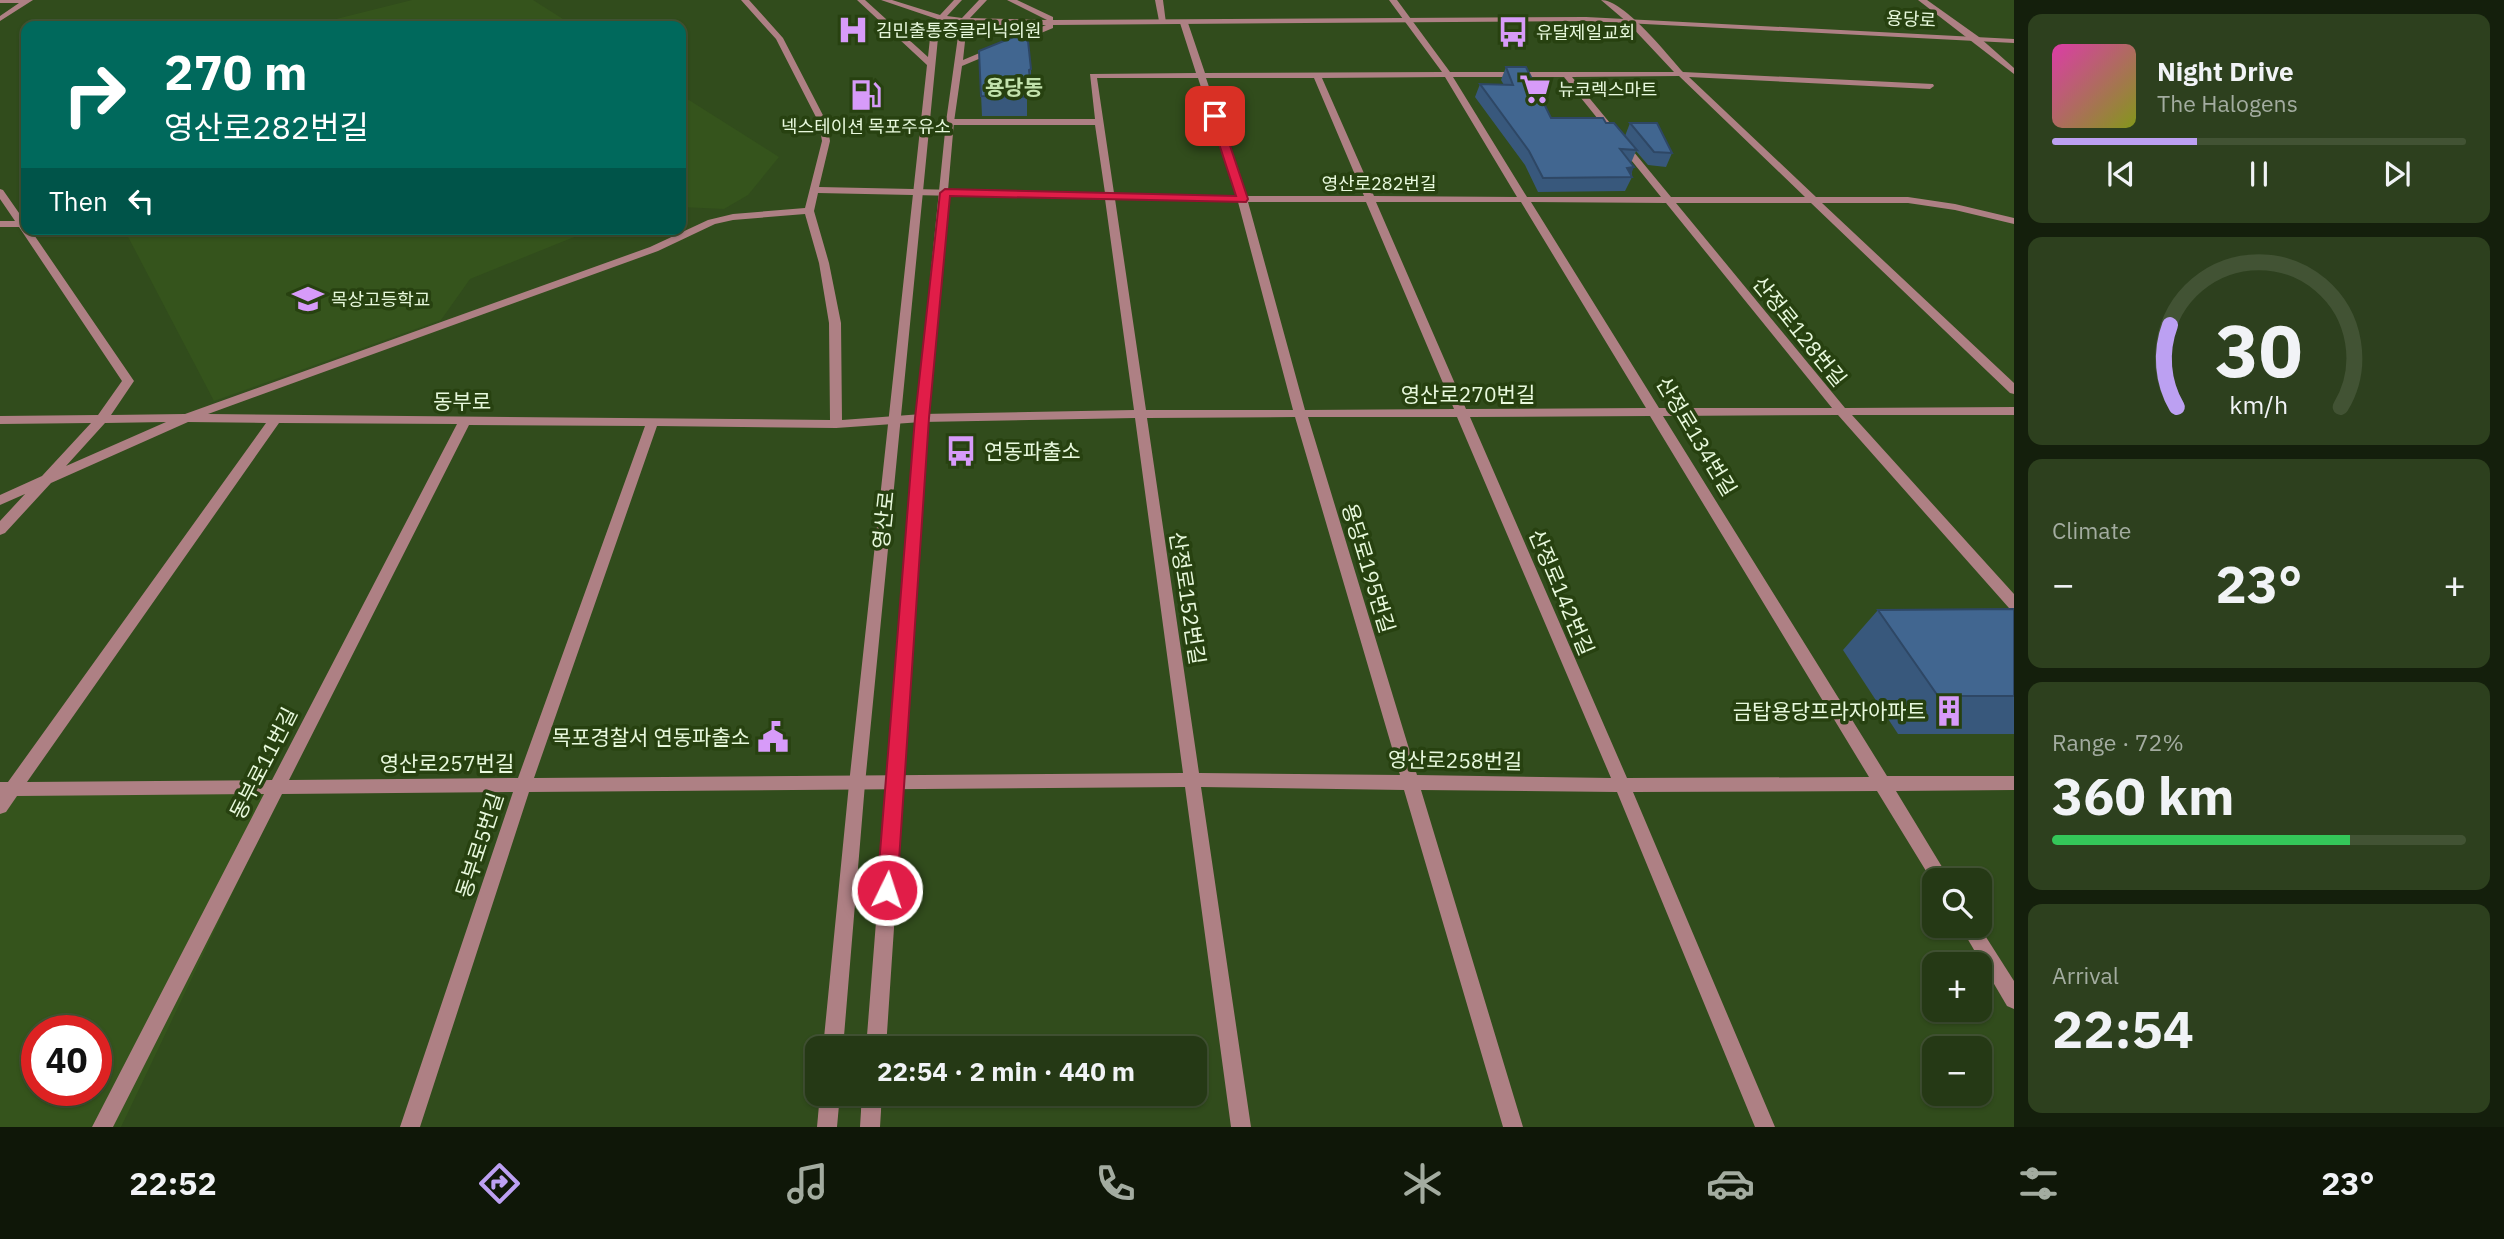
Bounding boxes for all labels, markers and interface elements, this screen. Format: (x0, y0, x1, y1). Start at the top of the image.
street label: 용당로 (1886, 6, 1936, 32)
hospital icon: 김민출통증클리닉의원 (836, 13, 870, 47)
bus stop icon: 유달제일교회 (1496, 15, 1530, 49)
place label: 김민출통증클리닉의원 (876, 19, 1042, 42)
place label: 유달제일교회 (1536, 21, 1635, 44)
text: 270 m (164, 40, 308, 103)
icon: right (49, 49, 140, 140)
text: Night Drive (2157, 54, 2294, 88)
supermarket icon: 뉴코렉스마트 (1518, 72, 1552, 106)
district label: 용당동 (985, 73, 1043, 101)
fuel station icon: 넥스테이션 목포주유소 (849, 78, 883, 112)
place label: 뉴코렉스마트 (1558, 78, 1657, 101)
pin (1185, 86, 1245, 146)
text: The Halogens (2157, 88, 2298, 118)
icon: arrive (1196, 97, 1234, 135)
text: 영산로282번길 (164, 106, 369, 148)
place label: 넥스테이션 목포주유소 (781, 115, 951, 138)
icon: previous (2102, 155, 2140, 193)
icon: pause (2240, 155, 2278, 193)
icon: next (2378, 155, 2416, 193)
street label: 영산로282번길 (1321, 172, 1437, 195)
icon: left (122, 182, 160, 220)
text: Then (49, 184, 108, 218)
street label: 산정로128번길 (1747, 270, 1853, 392)
school or university icon: 목상고등학교 (291, 282, 325, 316)
place label: 목상고등학교 (331, 288, 430, 311)
text: 30 (2215, 302, 2303, 397)
street label: 산정로134번길 (1650, 371, 1744, 501)
street label: 영산로270번길 (1401, 380, 1535, 408)
street label: 동부로 (433, 387, 491, 415)
text: km/h (2230, 388, 2288, 421)
bus stop icon: 연동파출소 (944, 434, 978, 468)
place label: 연동파출소 (984, 437, 1081, 465)
street label: 영산로 (866, 490, 900, 550)
street label: 용당로195번길 (1336, 500, 1402, 636)
text: Climate (2052, 515, 2131, 545)
street label: 산정로142번길 (1523, 525, 1601, 659)
street label: 산정로152번길 (1164, 529, 1212, 667)
text: 23° (2216, 550, 2302, 617)
text: − (2052, 559, 2075, 608)
text: + (2443, 559, 2466, 608)
building icon: 금탑용당프라자아파트 (1932, 694, 1966, 728)
place label: 금탑용당프라자아파트 (1733, 697, 1926, 725)
street label: 동부로11번길 (223, 702, 303, 824)
public building icon: 목포경찰서 연동파출소 (756, 720, 790, 754)
place label: 목포경찰서 연동파출소 (552, 723, 750, 751)
text: Range · 72% (2052, 727, 2184, 757)
street label: 영산로258번길 (1388, 745, 1522, 775)
street label: 영산로257번길 (380, 749, 514, 777)
text: 360 km (2052, 762, 2234, 829)
street label: 동부로5번길 (449, 789, 509, 901)
position arrow (850, 853, 924, 927)
map controls (1922, 868, 1992, 1106)
button: search (1922, 868, 1992, 938)
button: + (1922, 952, 1992, 1022)
text: Arrival (2052, 960, 2119, 990)
text: 22:54 (2052, 995, 2194, 1062)
speed limit sign: 40 (21, 1015, 112, 1106)
button: − (1922, 1036, 1992, 1106)
text: 22:54 · 2 min · 440 m (877, 1054, 1135, 1088)
icon: directions (475, 1159, 524, 1208)
icon: music (783, 1159, 832, 1208)
icon: phone (1091, 1159, 1140, 1208)
icon: climate (1398, 1159, 1447, 1208)
icon: car (1706, 1159, 1755, 1208)
icon: filters (2014, 1159, 2063, 1208)
text: 22:52 (129, 1162, 217, 1204)
text: 23° (2321, 1162, 2375, 1204)

